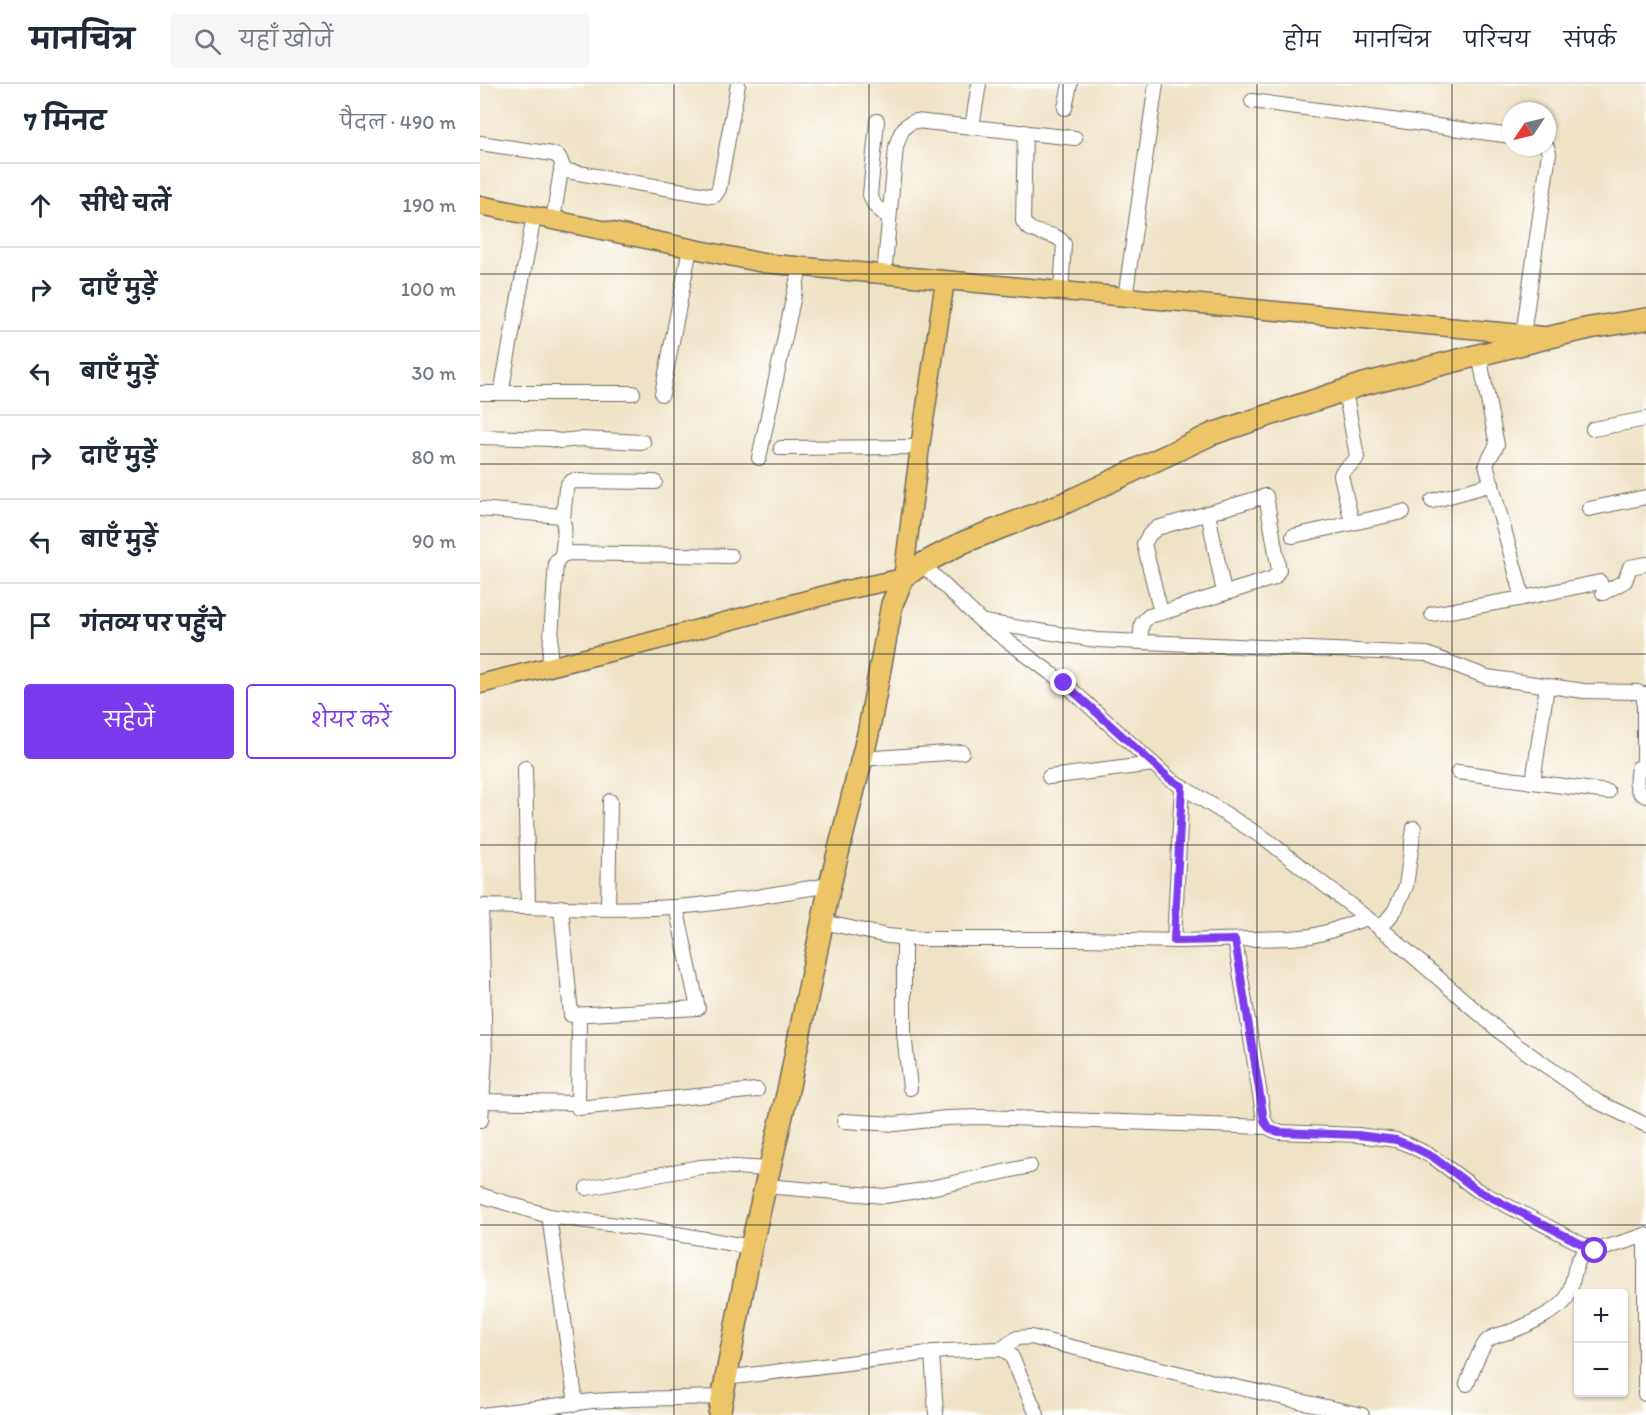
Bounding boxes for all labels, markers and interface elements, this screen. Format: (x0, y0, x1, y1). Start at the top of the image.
search box (170, 14, 590, 68)
text: मानचित्र (30, 22, 134, 56)
icon: search (191, 25, 224, 58)
text: यहाँ खोजें (239, 26, 333, 53)
text: होम (1284, 27, 1321, 52)
text: मानचित्र (1354, 27, 1431, 52)
text: परिचय (1464, 27, 1530, 52)
text: संपर्क (1563, 27, 1616, 52)
north arrow (1502, 102, 1556, 156)
text: 7 मिनट (24, 105, 106, 137)
text: पैदल · 490 m (340, 110, 456, 134)
icon: ahead (24, 189, 57, 222)
text: सीधे चलें (81, 190, 170, 217)
text: 190 m (403, 193, 456, 217)
icon: right (24, 273, 57, 306)
text: दाएँ मुड़ें (81, 274, 157, 301)
text: 100 m (401, 277, 456, 301)
icon: left (24, 357, 57, 390)
text: बाएँ मुड़ें (81, 358, 158, 385)
text: 30 m (411, 361, 456, 385)
icon: right (24, 441, 57, 474)
text: दाएँ मुड़ें (81, 442, 157, 469)
text: 80 m (411, 445, 456, 469)
icon: left (24, 525, 57, 558)
text: बाएँ मुड़ें (81, 526, 158, 553)
text: 90 m (412, 529, 456, 553)
icon: arrive (24, 609, 57, 642)
text: गंतव्य पर पहुँचे (81, 610, 225, 637)
route end (1050, 669, 1076, 695)
button: सहेजें (24, 684, 234, 759)
button: शेयर करें (246, 684, 456, 759)
route start (1581, 1237, 1607, 1263)
map controls (1574, 1289, 1628, 1397)
button: + (1574, 1289, 1628, 1343)
button: − (1574, 1343, 1628, 1397)

